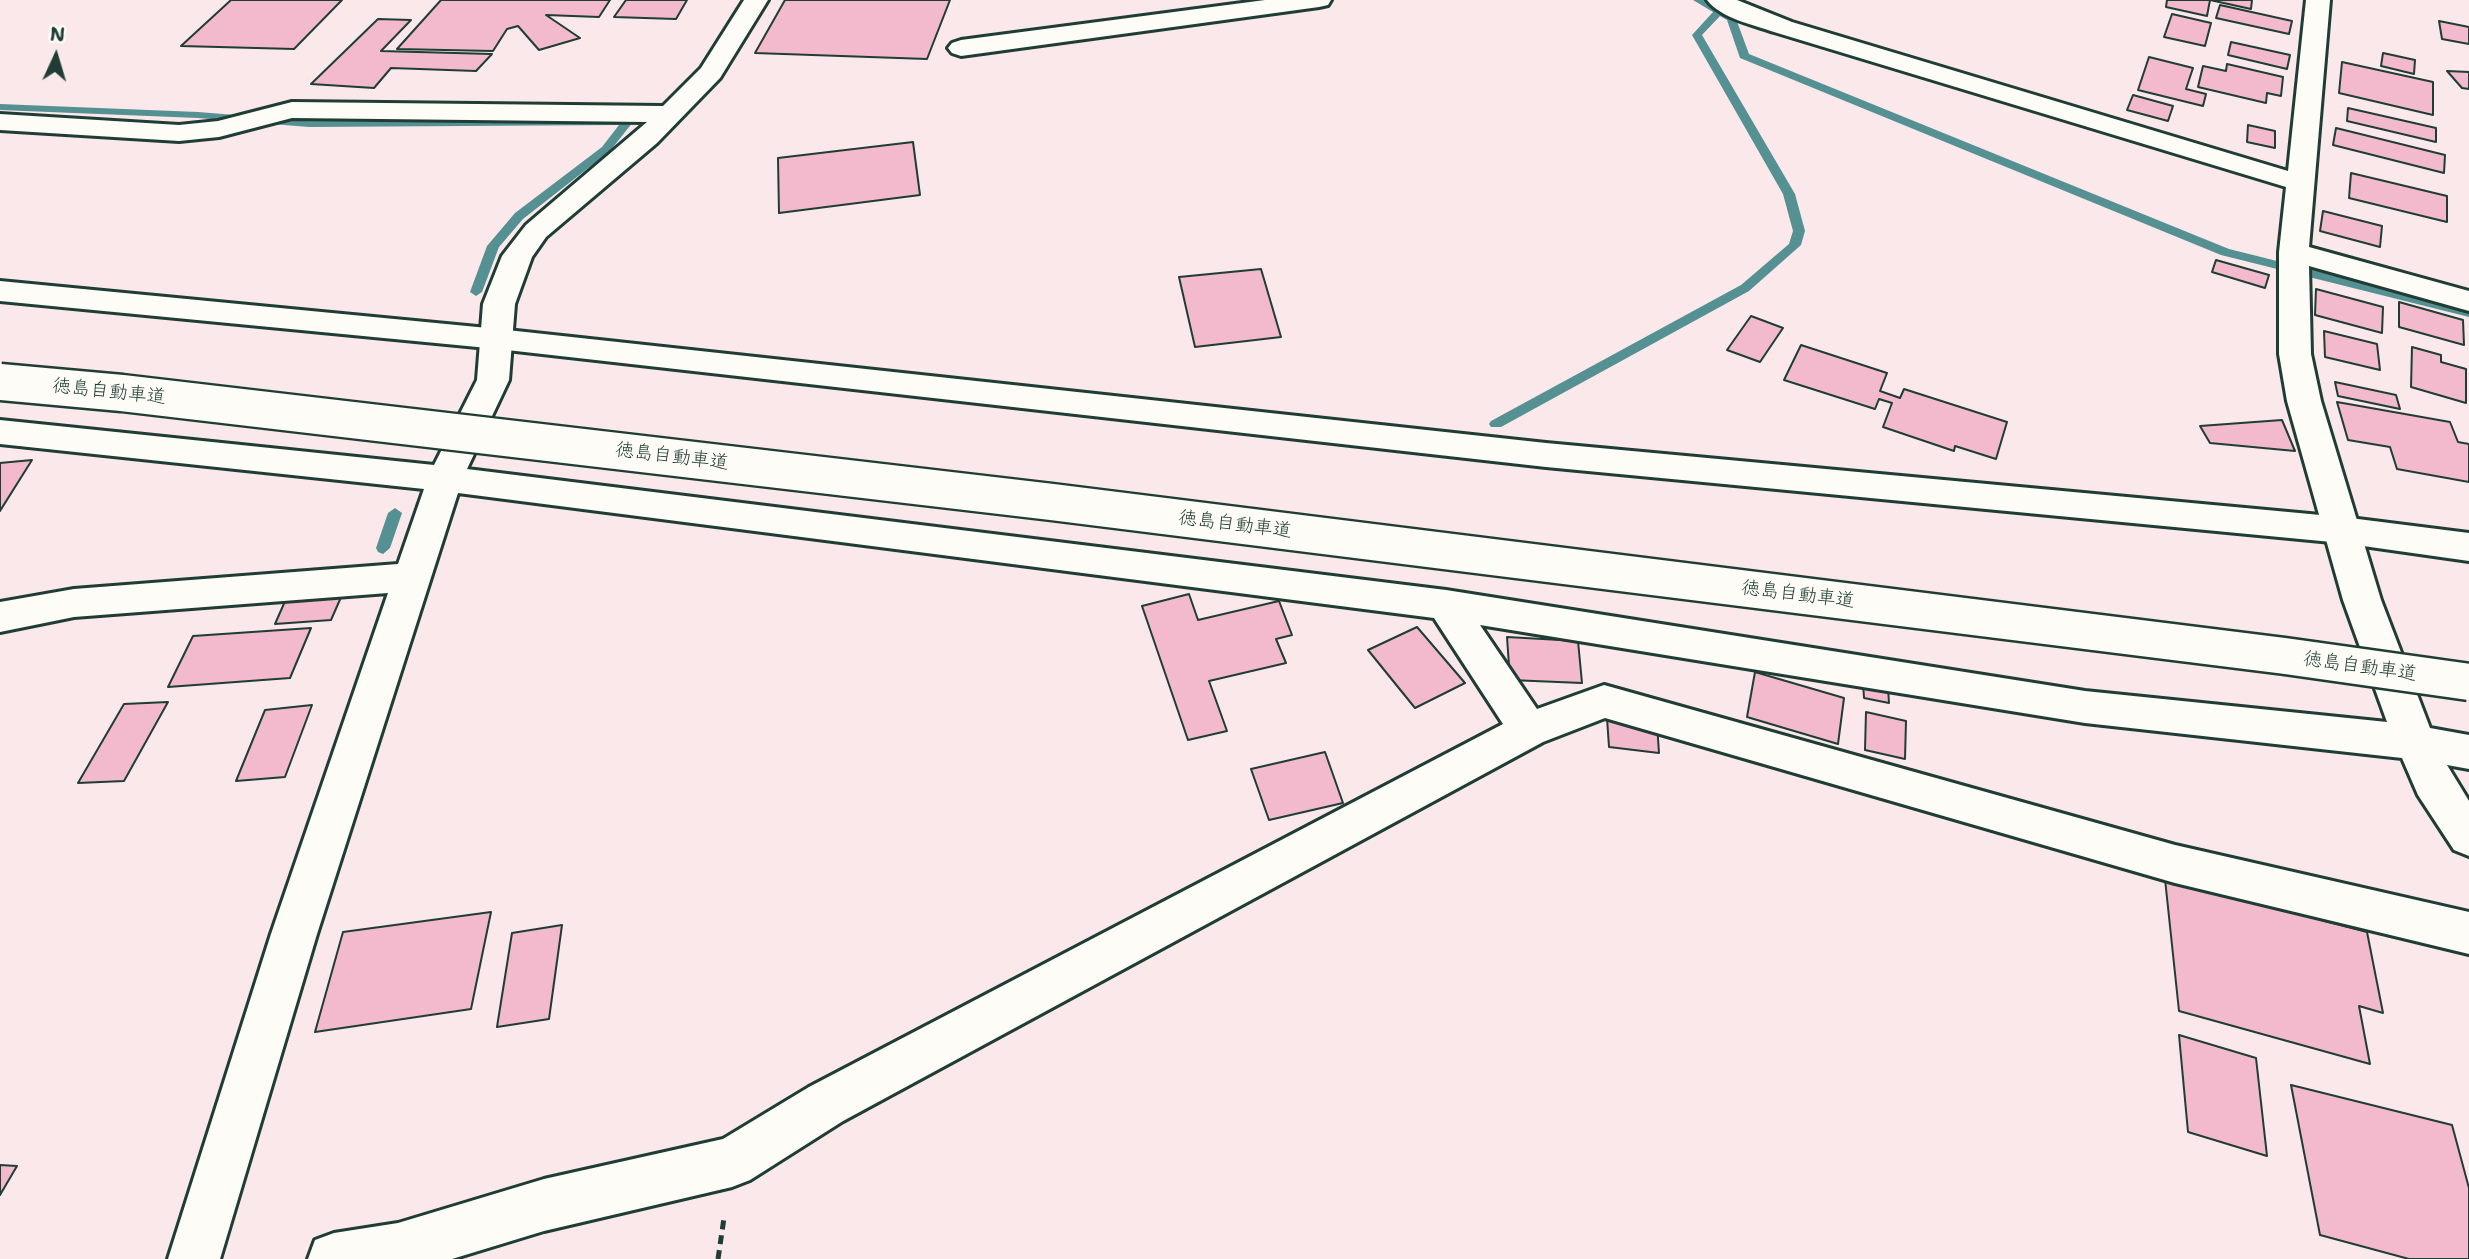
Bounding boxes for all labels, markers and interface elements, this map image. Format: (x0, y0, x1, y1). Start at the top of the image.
north arrow (21, 21, 91, 91)
text: N (49, 22, 66, 48)
street label: 徳島自動車道 (51, 375, 167, 409)
street label: 徳島自動車道 (614, 439, 730, 475)
street label: 徳島自動車道 (1177, 507, 1293, 543)
street label: 徳島自動車道 (1740, 577, 1856, 613)
street label: 徳島自動車道 (2302, 648, 2418, 686)

